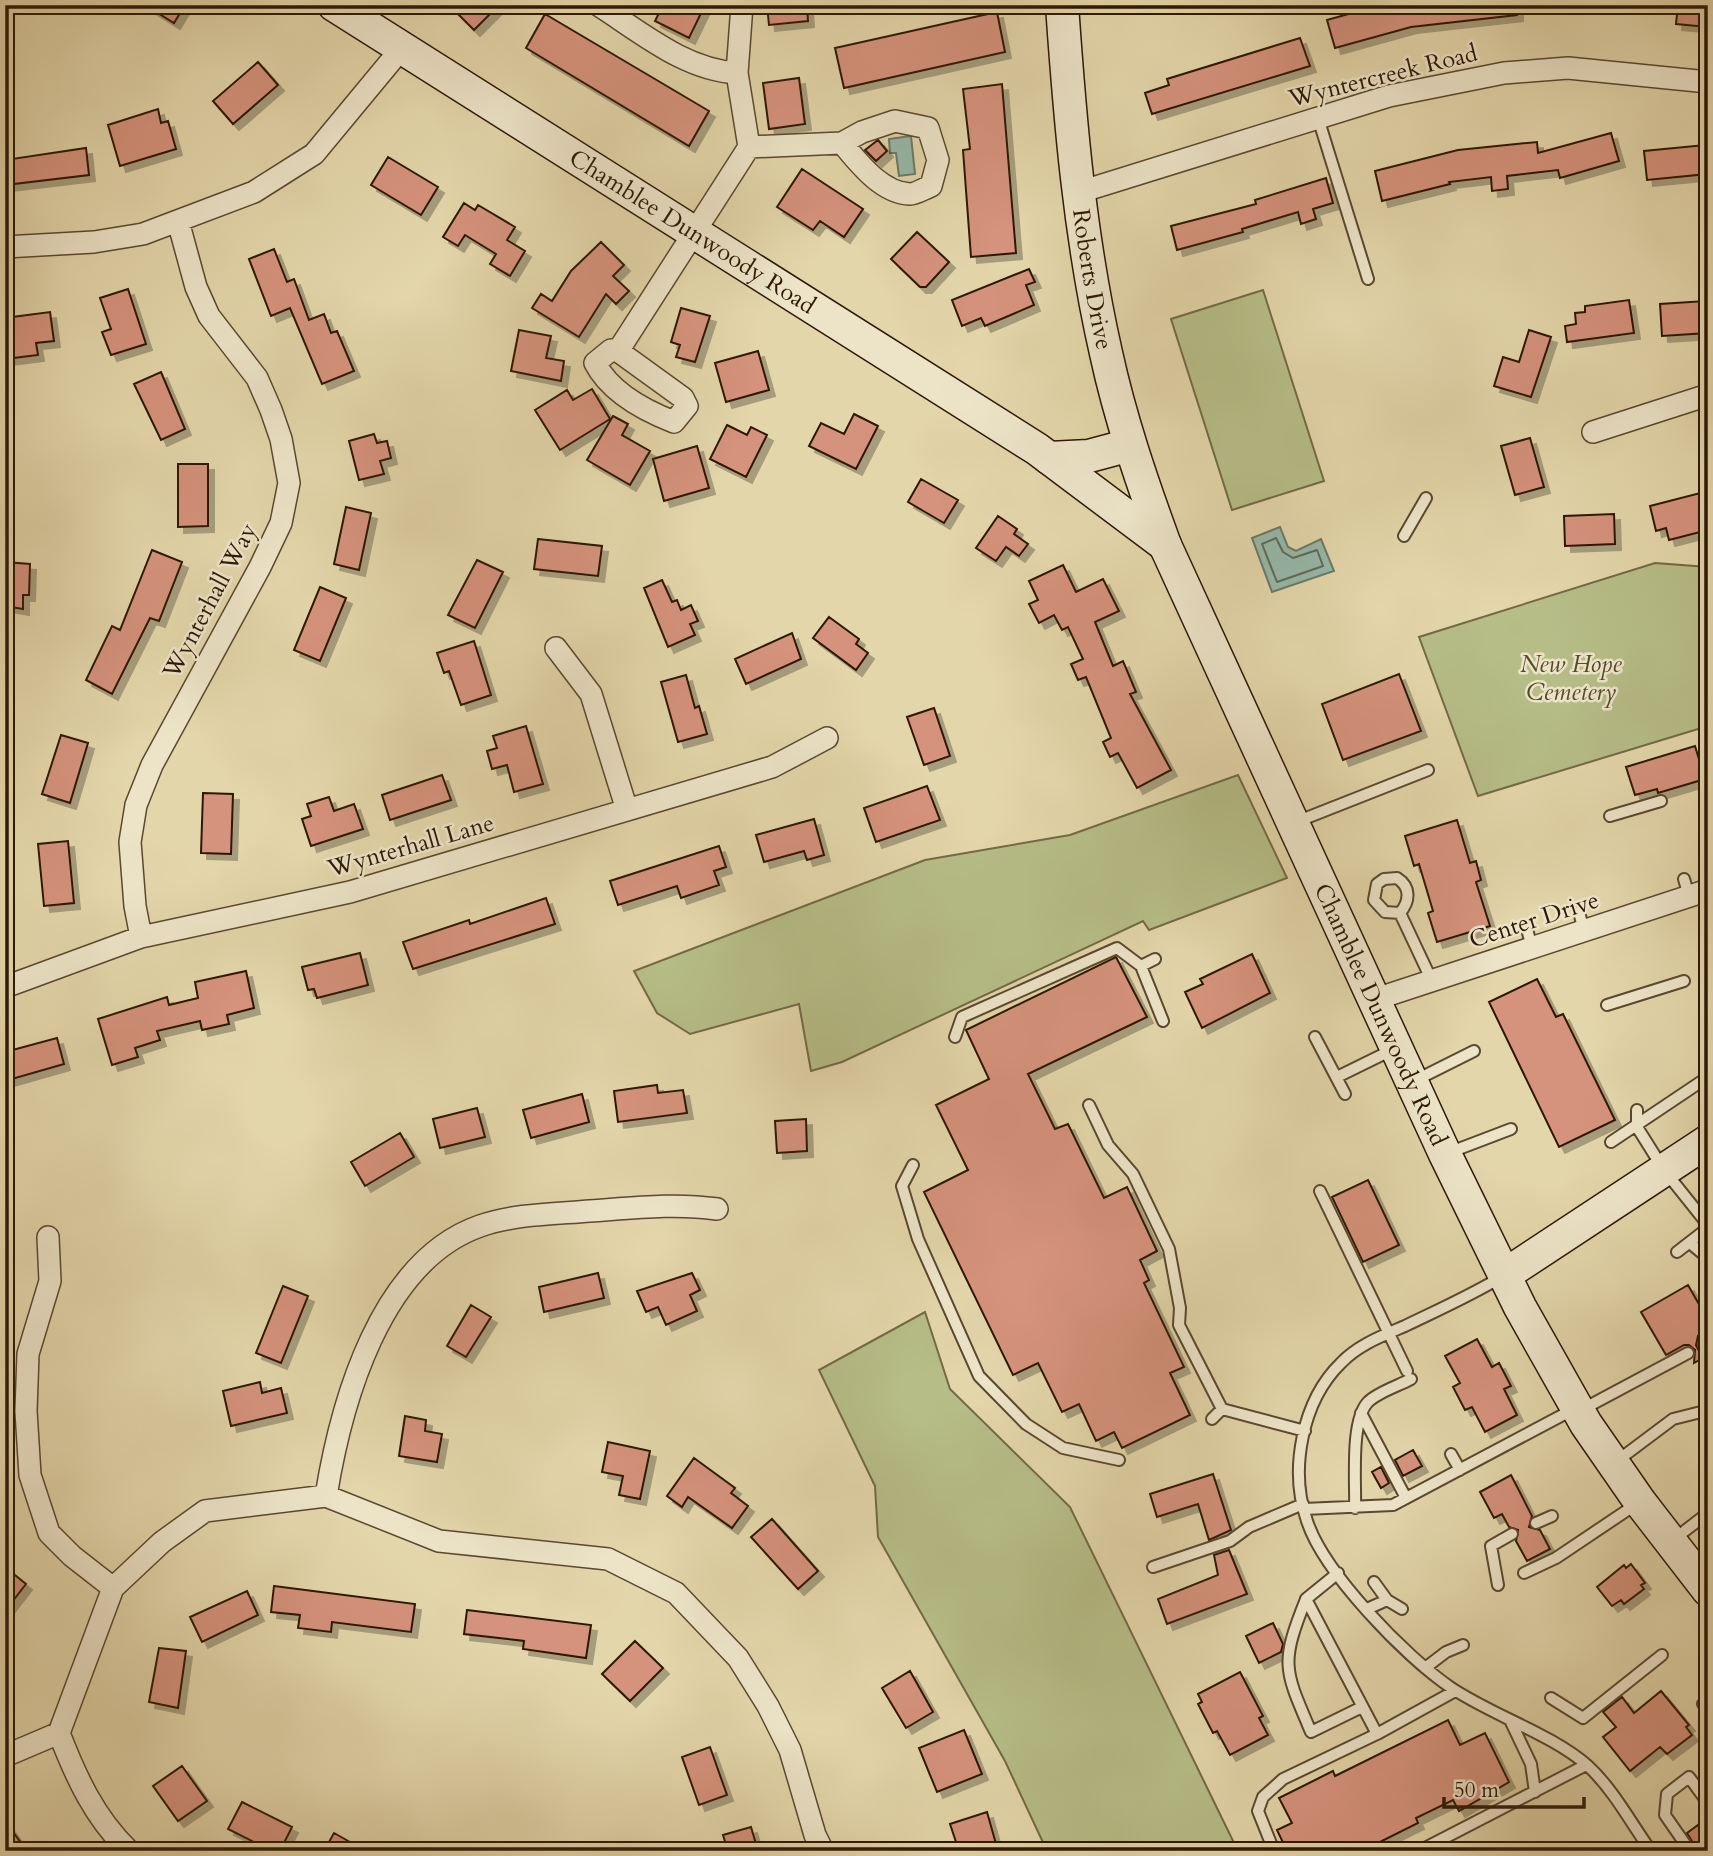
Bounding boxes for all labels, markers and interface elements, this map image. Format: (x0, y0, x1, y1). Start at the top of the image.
street label: Wyntercreek Road (1284, 37, 1481, 116)
street label: Chamblee Dunwoody Road (563, 141, 822, 322)
street label: Roberts Drive (1064, 207, 1121, 353)
street label: Wynterhall Way (155, 517, 265, 685)
park label: New Hope Cemetery (1520, 648, 1622, 709)
street label: Wynterhall Lane (323, 806, 498, 886)
street label: Chamblee Dunwoody Road (1306, 878, 1456, 1151)
street label: Center Drive (1465, 884, 1603, 956)
scale bar (1444, 1765, 1584, 1809)
text: 50 m (1454, 1776, 1499, 1805)

